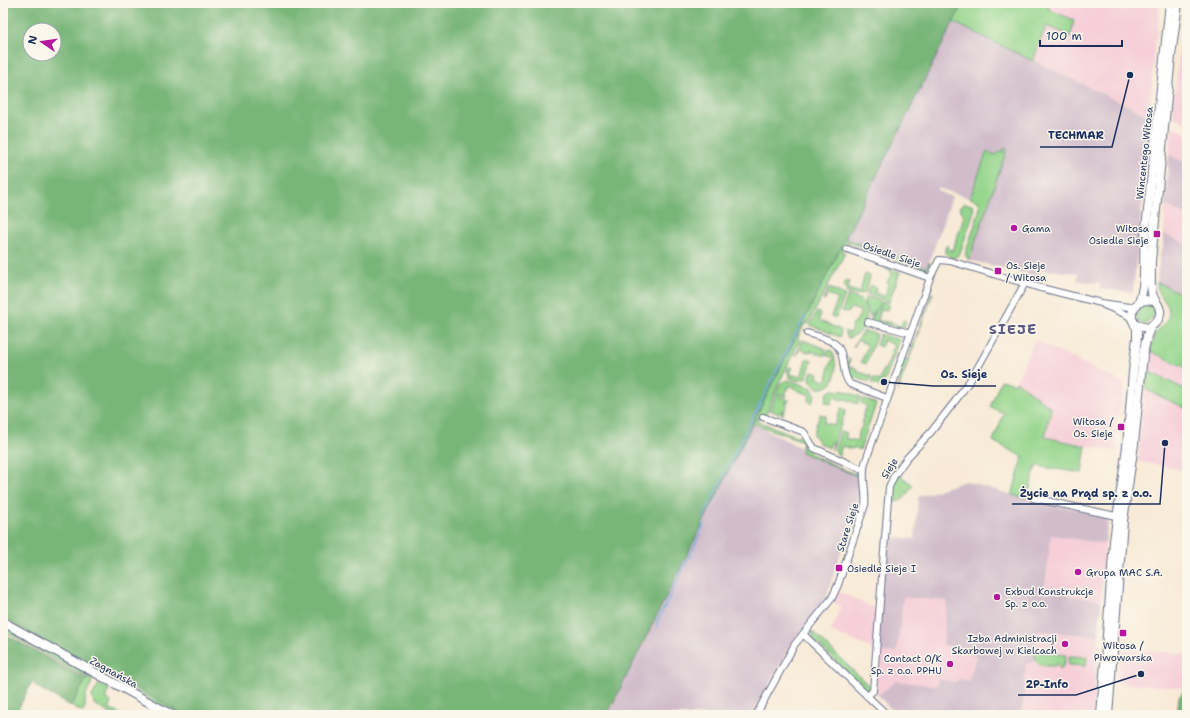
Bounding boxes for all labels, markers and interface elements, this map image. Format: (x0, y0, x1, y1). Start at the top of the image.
north arrow (22, 22, 62, 62)
scale bar (1040, 22, 1122, 48)
text: 100 m (1046, 28, 1082, 44)
text: N (24, 34, 41, 46)
street label: Wincentego Witosa (1133, 105, 1156, 200)
callout: TECHMAR (1040, 124, 1112, 147)
text: TECHMAR (1048, 128, 1104, 143)
place label: Gama (1022, 222, 1051, 235)
place label: Witosa Osiedle Sieje (1089, 222, 1150, 247)
marker: Gama (1009, 223, 1019, 233)
marker: Witosa Osiedle Sieje (1152, 229, 1162, 239)
street label: Osiedle Sieje (861, 238, 923, 271)
place label: Os. Sieje / Witosa (1006, 259, 1047, 284)
marker: Os. Sieje / Witosa (993, 266, 1003, 276)
district label: SIEJE (989, 320, 1037, 338)
callout: Os. Sieje (933, 363, 996, 386)
text: Os. Sieje (941, 367, 988, 382)
place label: Witosa / Os. Sieje (1073, 415, 1114, 440)
marker: Witosa / Os. Sieje (1116, 422, 1126, 432)
street label: Sieje (878, 455, 901, 481)
callout: Życie na Prąd sp. z o.o. (1012, 481, 1160, 504)
text: Życie na Prąd sp. z o.o. (1020, 485, 1152, 501)
street label: Stare Sieje (833, 501, 862, 553)
place label: Osiedle Sieje I (847, 562, 917, 575)
marker: Osiedle Sieje I (834, 563, 844, 573)
place label: Grupa MAC S.A. (1086, 566, 1163, 579)
marker: Grupa MAC S.A. (1073, 567, 1083, 577)
place label: Exbud Konstrukcje Sp. z o.o. (1005, 585, 1094, 610)
marker: Exbud Konstrukcje Sp. z o.o. (992, 592, 1002, 602)
marker: Witosa / Piwowarska (1118, 628, 1128, 638)
place label: Izba Administracji Skarbowej w Kielcach (952, 632, 1057, 657)
marker: Izba Administracji Skarbowej w Kielcach (1060, 639, 1070, 649)
place label: Witosa / Piwowarska (1094, 639, 1153, 664)
place label: Contact O/K Sp. z o.o. PPHU (871, 652, 943, 677)
street label: Zagnańska (87, 654, 141, 691)
marker: Contact O/K Sp. z o.o. PPHU (945, 659, 955, 669)
callout: 2P-Info (1018, 672, 1076, 695)
text: 2P-Info (1026, 677, 1068, 692)

